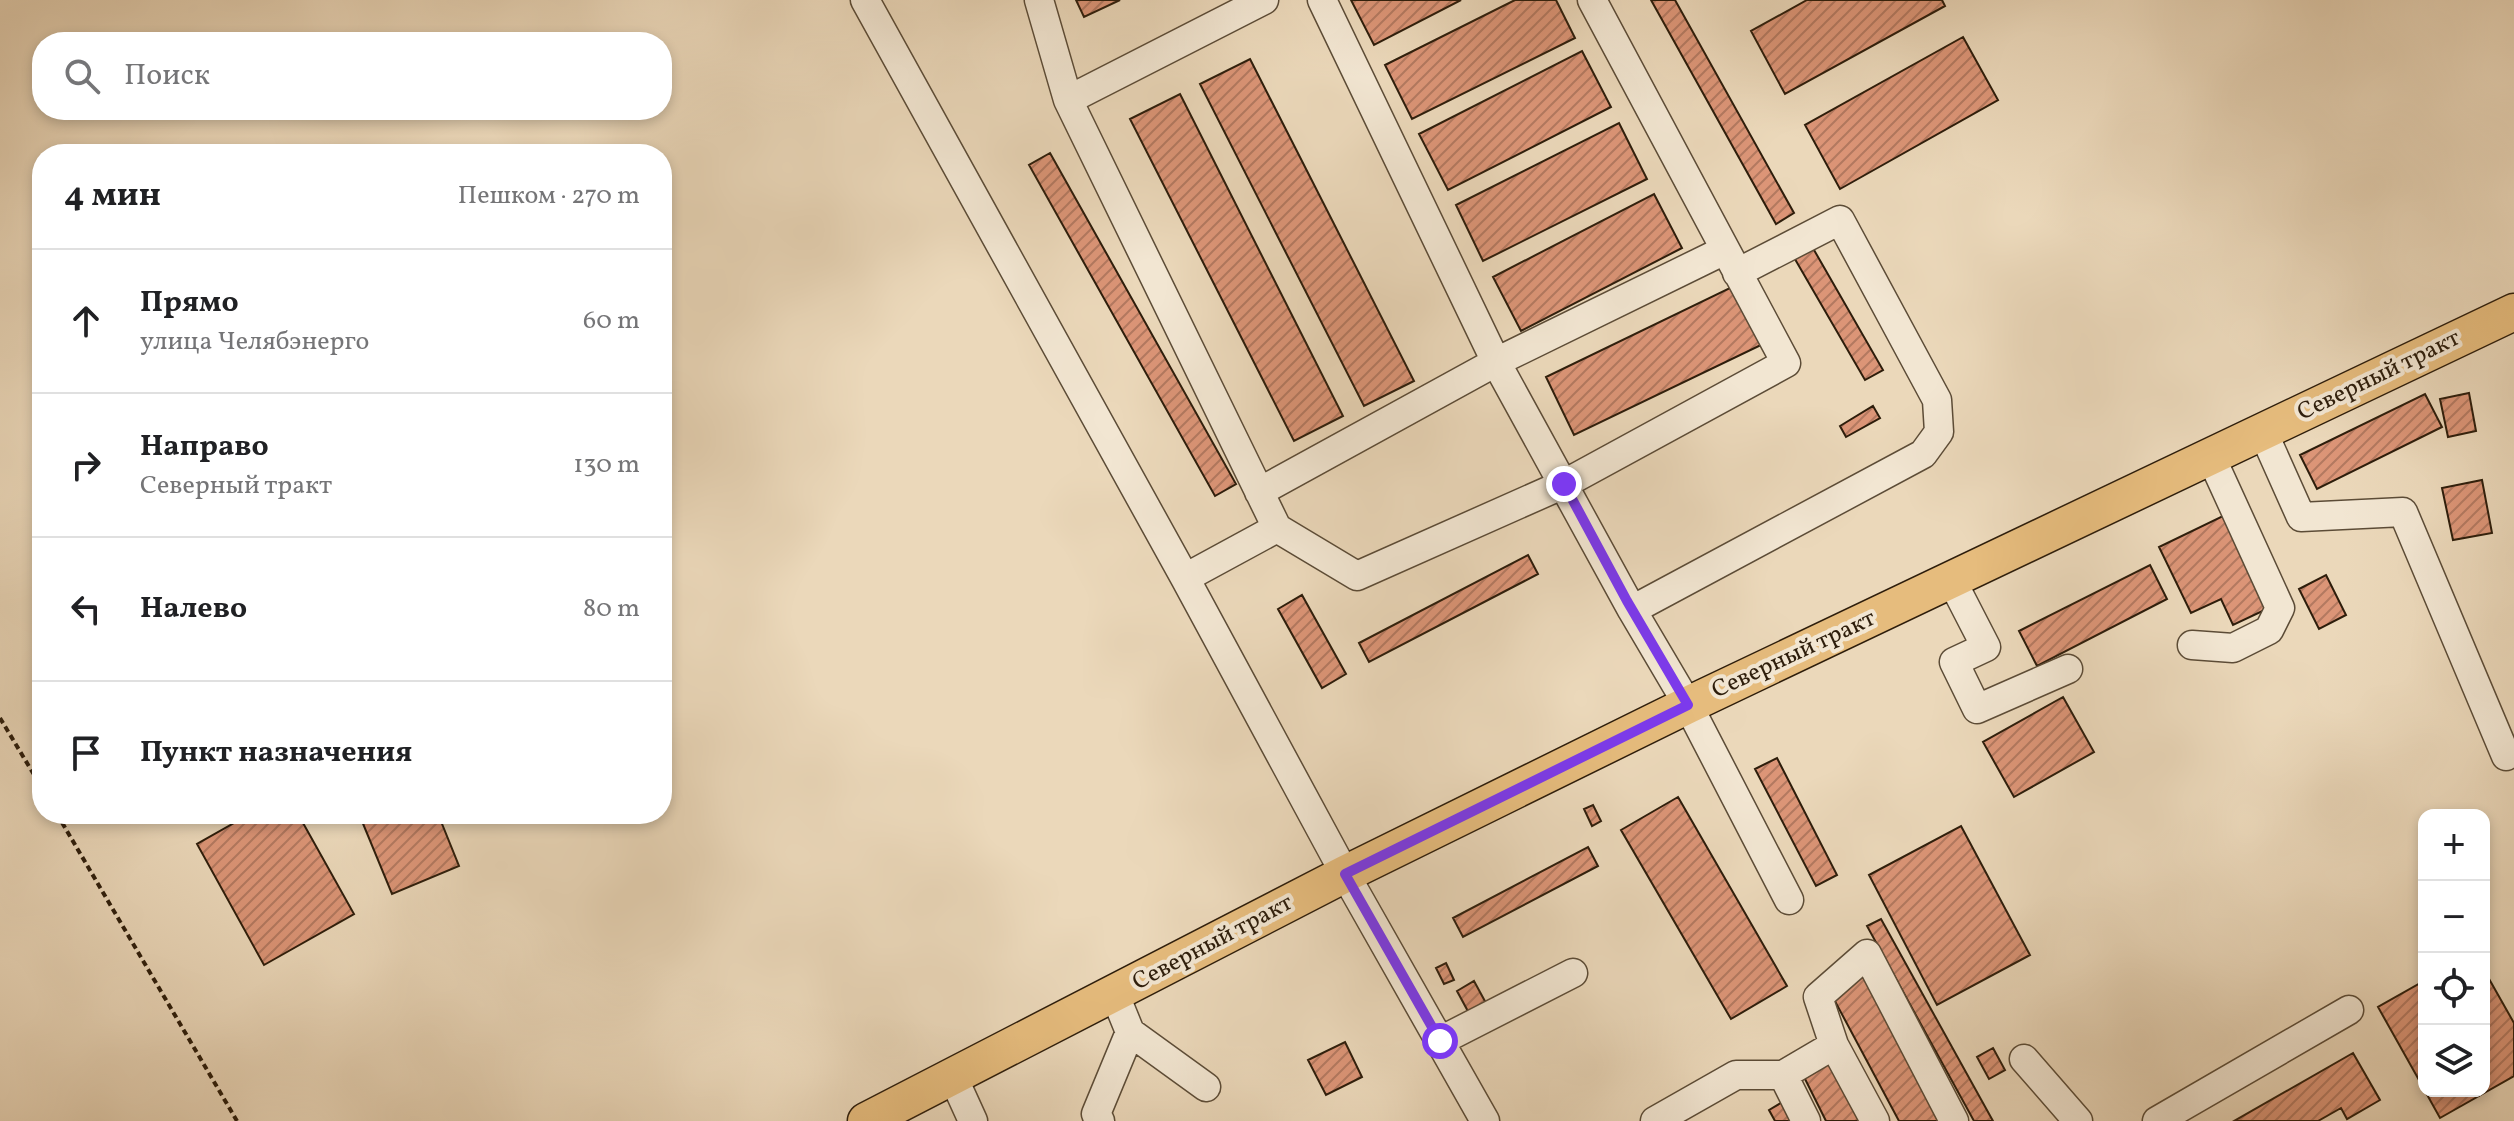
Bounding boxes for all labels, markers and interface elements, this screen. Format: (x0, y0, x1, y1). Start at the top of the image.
search box (32, 32, 672, 120)
icon: search (60, 54, 104, 98)
text: Поиск (124, 55, 210, 97)
text: 4 мин (64, 173, 161, 220)
text: Пешком · 270 m (458, 178, 640, 214)
text: Прямо (140, 282, 239, 324)
icon: ahead (64, 299, 108, 343)
text: 60 m (583, 303, 640, 339)
street label: Северный тракт (2292, 322, 2466, 430)
text: улица Челябэнерго (140, 324, 369, 360)
text: Направо (140, 426, 269, 468)
icon: right (64, 443, 108, 487)
text: 130 m (573, 447, 640, 483)
route end (1546, 466, 1582, 502)
text: Северный тракт (140, 468, 332, 504)
icon: left (64, 587, 108, 631)
text: Налево (140, 588, 247, 630)
text: 80 m (583, 591, 640, 627)
street label: Северный тракт (1706, 602, 1882, 708)
icon: arrive (64, 731, 108, 775)
text: Пункт назначения (140, 732, 412, 774)
map controls (2418, 809, 2490, 1097)
button: + (2418, 809, 2490, 881)
button: − (2418, 881, 2490, 953)
street label: Северный тракт (1127, 886, 1299, 1000)
button: locate (2418, 953, 2490, 1025)
route start (1422, 1023, 1458, 1059)
button: layers (2418, 1025, 2490, 1097)

